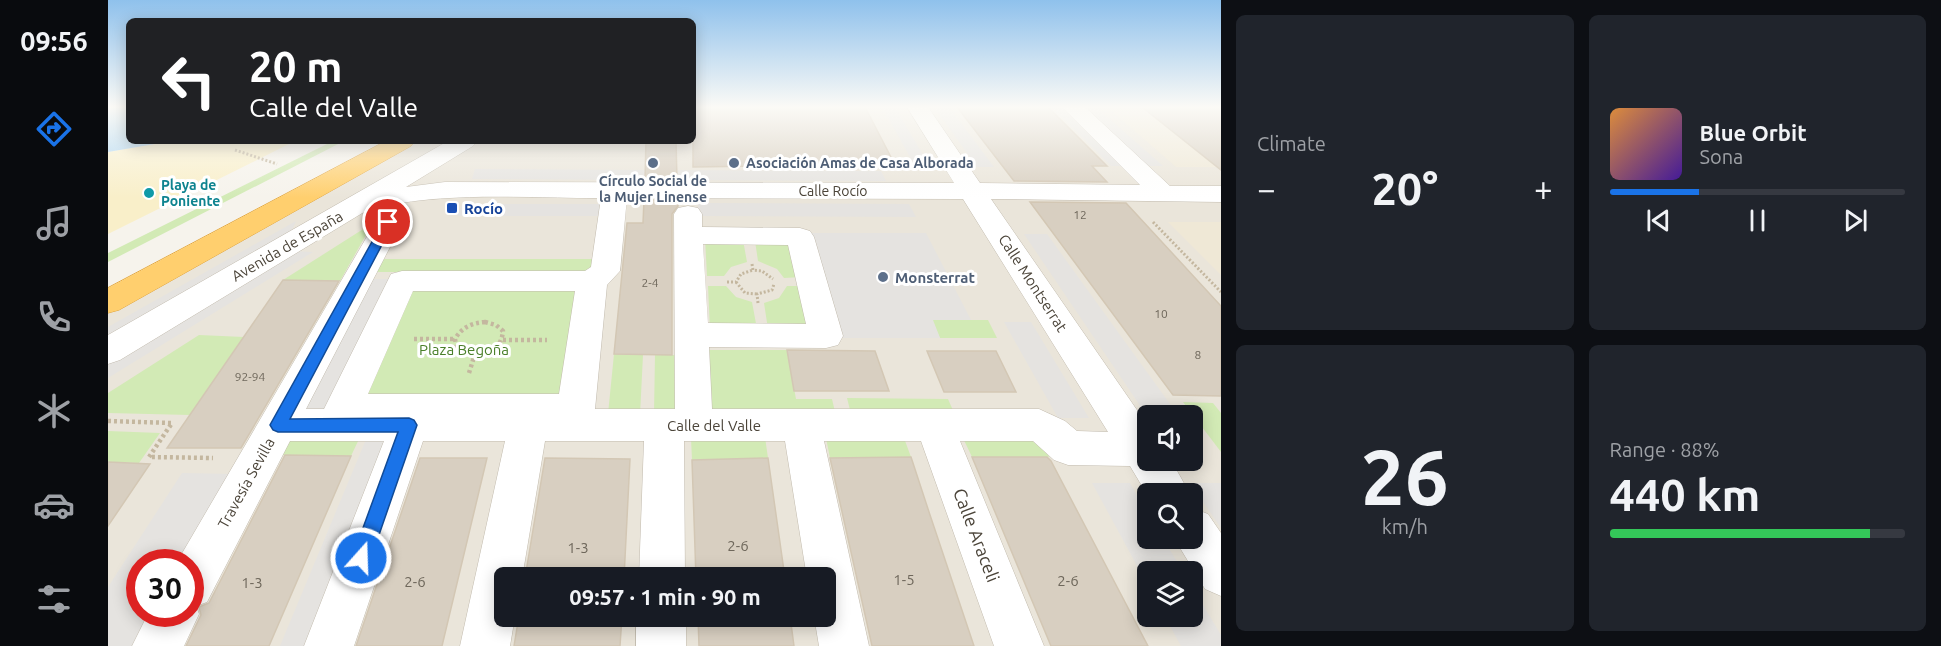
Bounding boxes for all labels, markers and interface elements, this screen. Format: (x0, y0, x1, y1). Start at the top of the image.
text: 09:56 (20, 26, 88, 56)
icon: left (150, 42, 228, 120)
text: 20 m (249, 43, 343, 90)
text: Calle del Valle (249, 92, 418, 122)
icon: directions (33, 108, 75, 150)
text: Blue Orbit (1700, 120, 1807, 145)
text: Climate (1257, 132, 1326, 155)
text: Sona (1700, 145, 1743, 168)
place label: Asociación Amas de Casa Alborada (746, 155, 974, 171)
marker: Círculo Social de la Mujer Linense (646, 156, 660, 170)
marker: Asociación Amas de Casa Alborada (727, 156, 741, 170)
text: 20° (1371, 163, 1438, 214)
text: − (1257, 170, 1276, 207)
text: + (1534, 170, 1553, 207)
place label: Círculo Social de la Mujer Linense (599, 173, 707, 205)
place label: Playa de Poniente (161, 177, 220, 209)
street label: Calle Rocío (798, 183, 868, 199)
marker: Playa de Poniente (142, 186, 156, 200)
pin (362, 196, 413, 247)
place label: Rocío (464, 200, 503, 217)
marker: Rocío (445, 201, 459, 215)
icon: music (33, 202, 75, 244)
icon: previous (1642, 204, 1675, 237)
icon: pause (1741, 204, 1774, 237)
icon: next (1839, 204, 1872, 237)
icon: arrive (371, 205, 404, 238)
street label: Avenida de España (228, 207, 346, 285)
house number: 12 (1073, 208, 1087, 221)
street label: Calle Montserrat (995, 231, 1071, 335)
place label: Monsterrat (895, 269, 975, 286)
marker: Monsterrat (876, 270, 890, 284)
house number: 2-4 (641, 276, 659, 289)
icon: phone (33, 296, 75, 338)
house number: 10 (1154, 307, 1168, 320)
park label: Plaza Begoña (419, 341, 509, 358)
house number: 8 (1195, 348, 1202, 361)
house number: 92-94 (235, 370, 265, 383)
icon: climate (33, 390, 75, 432)
map controls (1137, 405, 1203, 627)
button: sound (1137, 405, 1203, 471)
street label: Calle del Valle (667, 417, 761, 434)
text: 26 (1361, 432, 1449, 520)
street label: Travesía Sevilla (214, 435, 278, 531)
text: Range · 88% (1610, 438, 1720, 461)
text: 440 km (1610, 469, 1760, 520)
button: search (1137, 483, 1203, 549)
icon: car (33, 484, 75, 526)
street label: Calle Araceli (950, 485, 1004, 585)
text: km/h (1382, 515, 1428, 538)
position arrow (329, 526, 393, 590)
house number: 2-6 (727, 537, 749, 554)
house number: 1-3 (567, 539, 589, 556)
speed limit sign: 30 (126, 549, 204, 627)
button: layers (1137, 561, 1203, 627)
house number: 1-5 (893, 571, 915, 588)
house number: 2-6 (1057, 572, 1079, 589)
house number: 2-6 (404, 573, 426, 590)
house number: 1-3 (241, 574, 263, 591)
icon: filters (33, 578, 75, 620)
text: 09:57 · 1 min · 90 m (569, 584, 761, 609)

